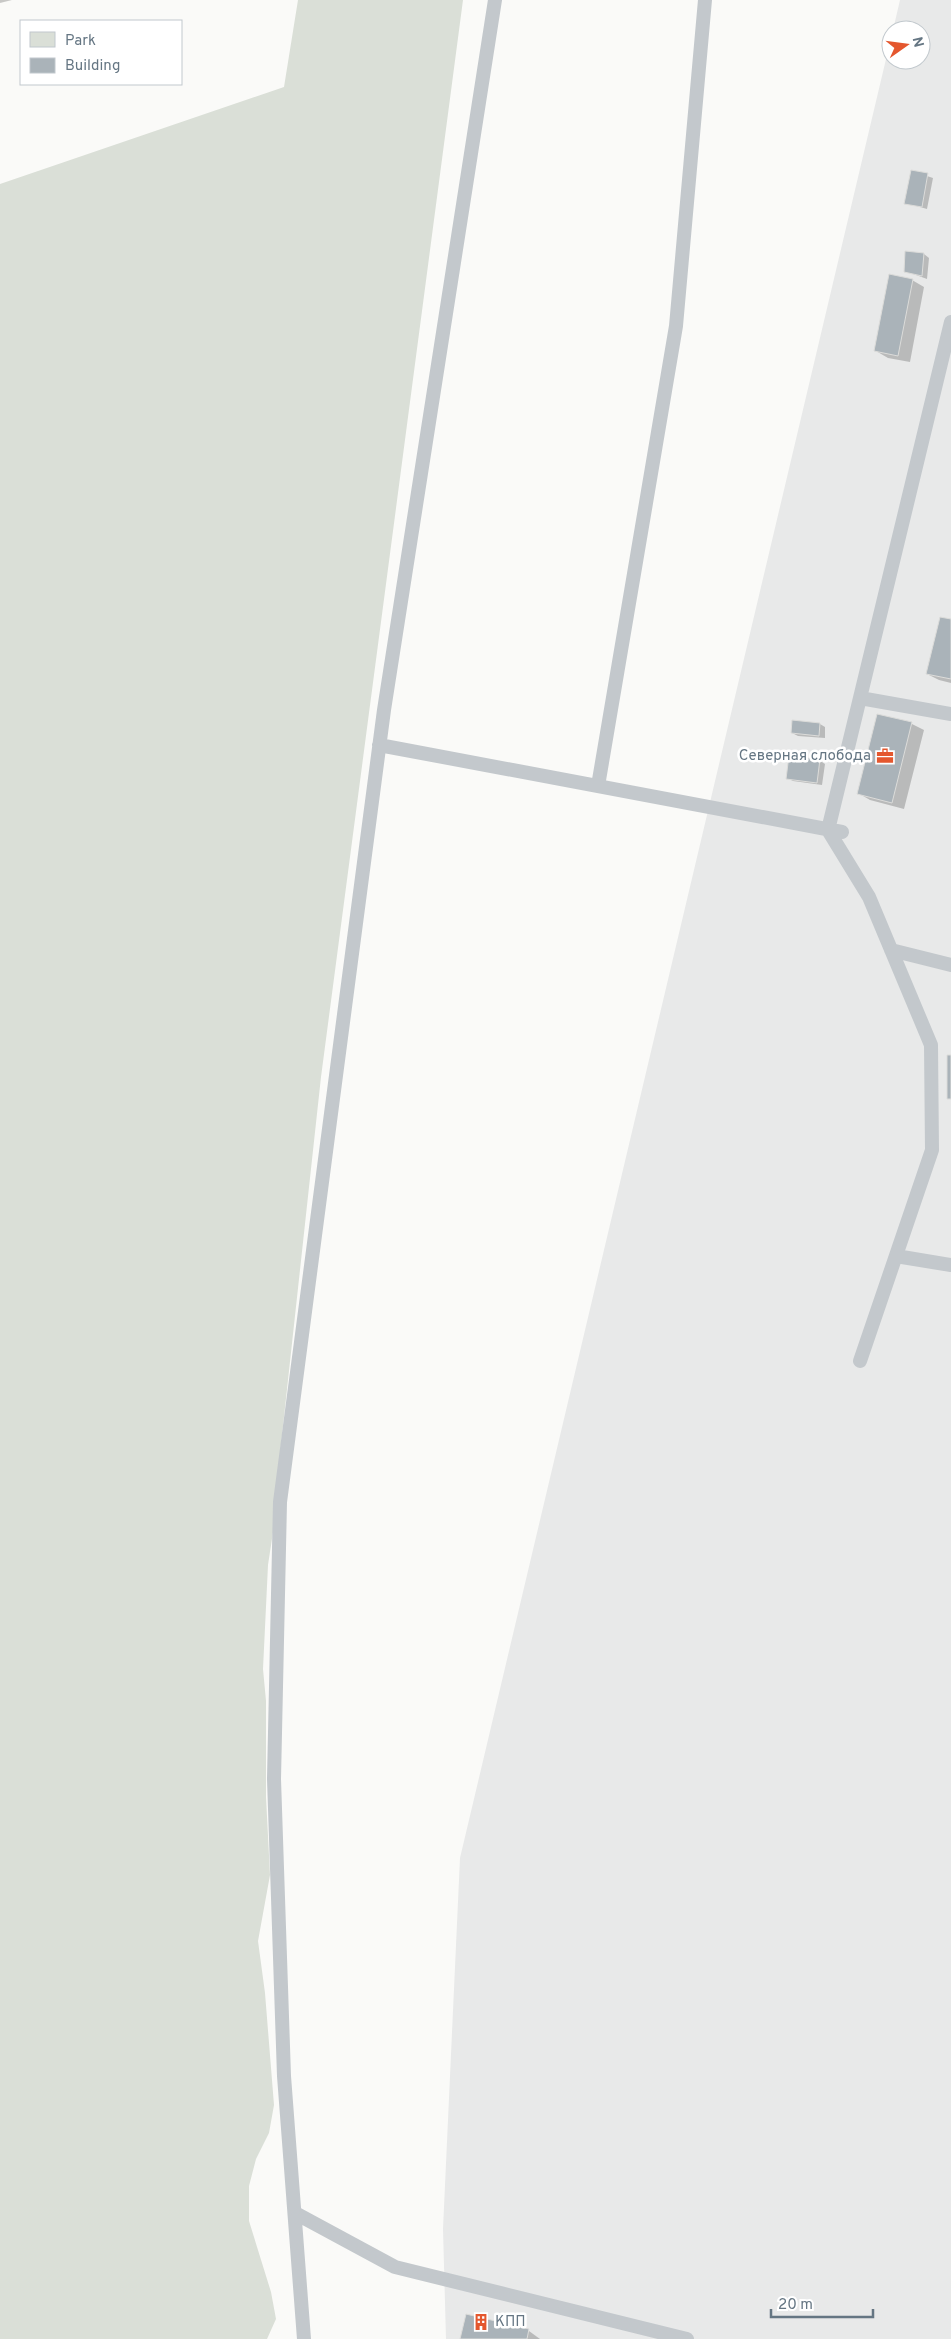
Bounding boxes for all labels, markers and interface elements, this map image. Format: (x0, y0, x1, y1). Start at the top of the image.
legend (20, 20, 182, 85)
north arrow (881, 20, 931, 70)
text: Park (65, 32, 96, 51)
text: N (908, 35, 927, 49)
text: Building (65, 57, 120, 76)
office icon: Северная слобода (875, 746, 895, 766)
place label: Северная слобода (739, 747, 871, 766)
scale bar (771, 2286, 874, 2318)
text: 20 m (778, 2296, 813, 2315)
building icon: КПП (471, 2312, 491, 2332)
place label: КПП (495, 2313, 526, 2332)

